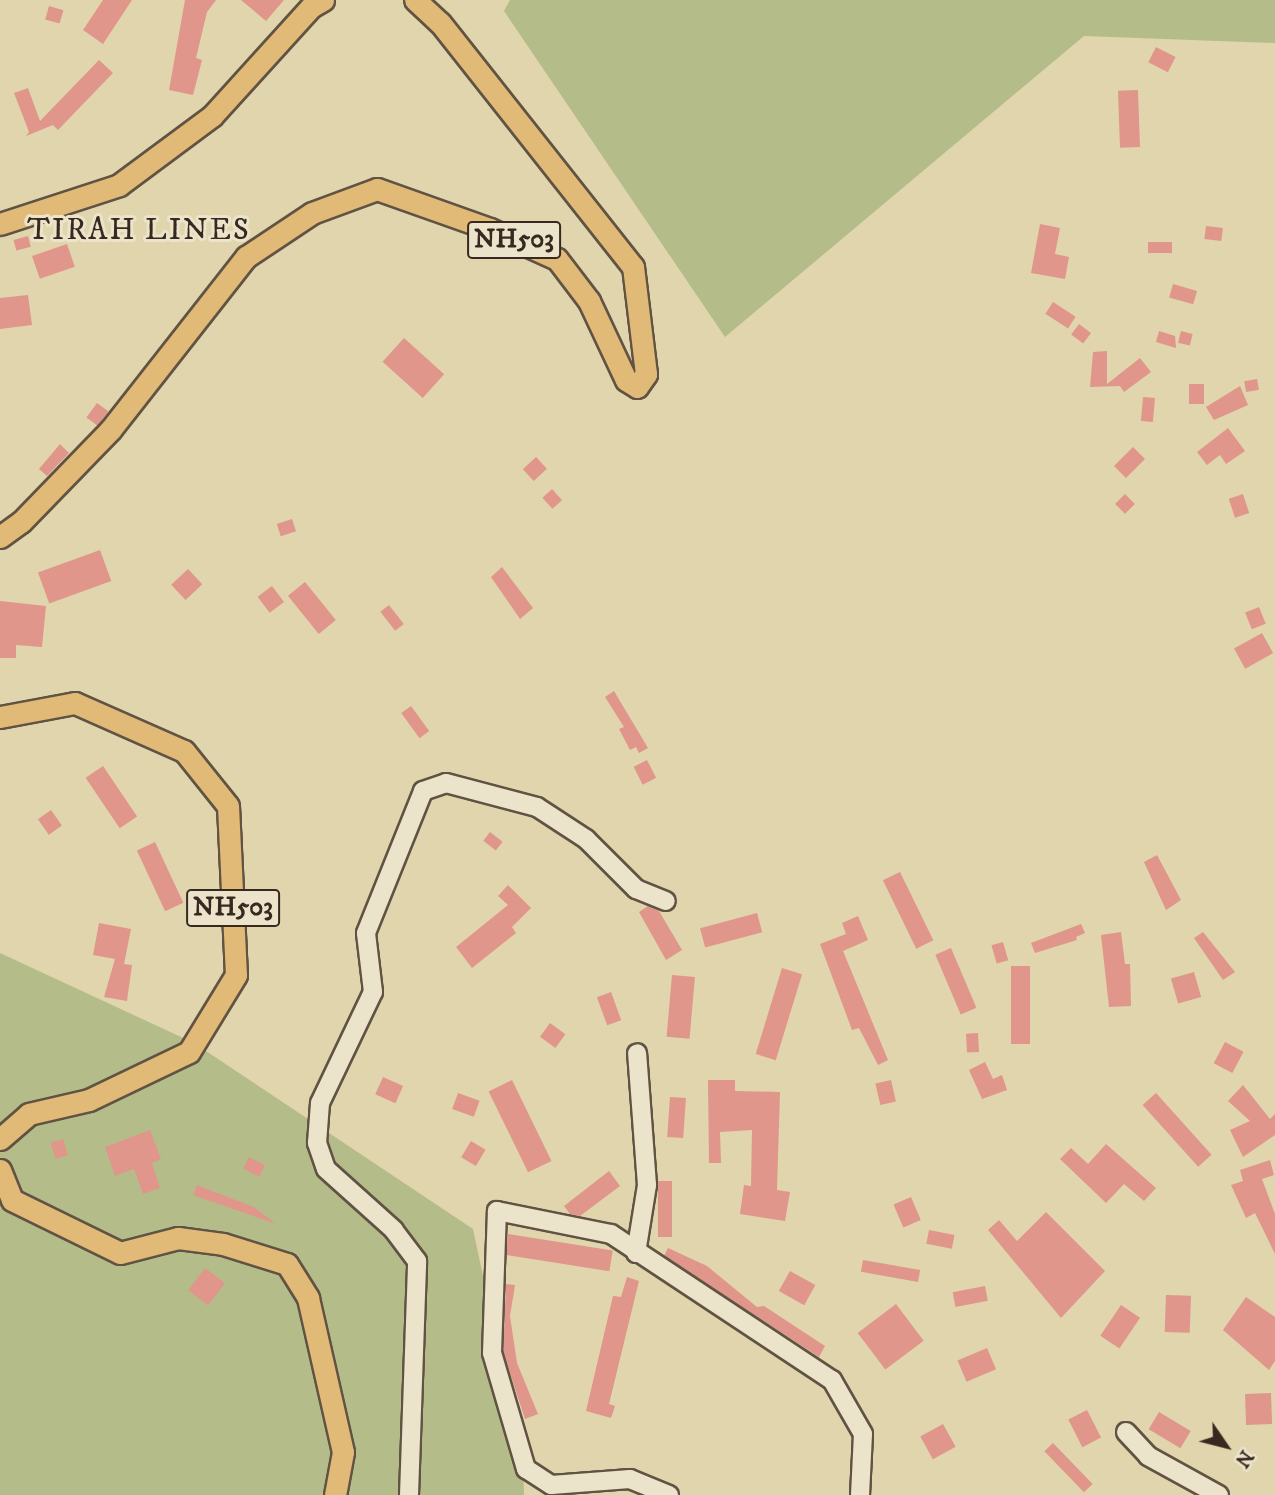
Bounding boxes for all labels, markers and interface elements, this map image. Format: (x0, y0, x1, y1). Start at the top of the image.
district label: TIRAH LINES (29, 213, 249, 249)
road number: NH503 (467, 218, 561, 262)
road number: NH503 (186, 886, 280, 931)
north arrow (1191, 1411, 1261, 1481)
text: N (1230, 1445, 1258, 1471)

